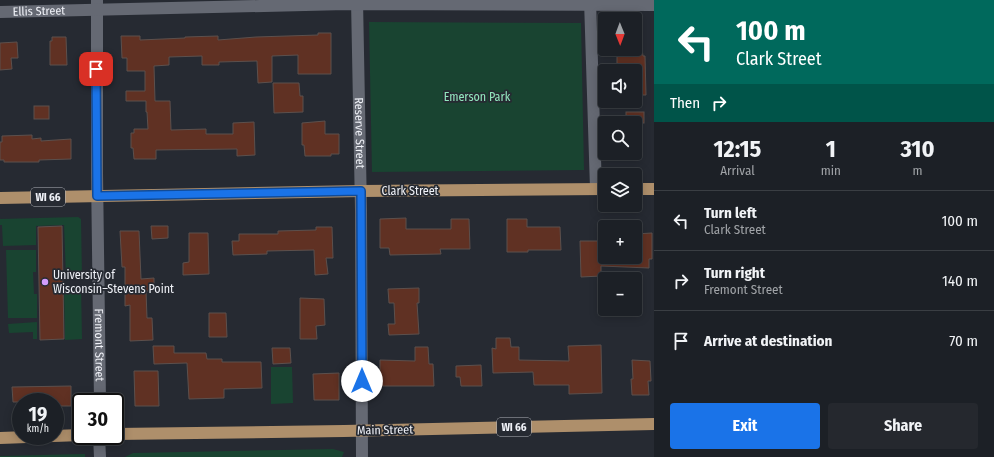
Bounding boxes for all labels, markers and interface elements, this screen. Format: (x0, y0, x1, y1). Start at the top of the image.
street label: Ellis Street (13, 3, 65, 19)
north arrow (598, 12, 642, 56)
map controls (598, 12, 642, 316)
text: 100 m (736, 14, 806, 47)
icon: left (670, 16, 722, 68)
text: Clark Street (736, 48, 822, 70)
pin (79, 52, 113, 86)
icon: arrive (85, 58, 107, 80)
button: sound (598, 64, 642, 108)
park label: Emerson Park (444, 90, 511, 104)
icon: right (708, 92, 730, 114)
text: Then (670, 94, 700, 112)
street label: Reserve Street (352, 97, 367, 169)
button: search (598, 116, 642, 160)
text: 12:15 (713, 135, 761, 163)
text: 1 (826, 135, 836, 163)
text: 310 (900, 135, 935, 163)
text: Arrival (720, 163, 755, 178)
text: min (821, 163, 841, 178)
text: m (912, 163, 922, 178)
button: layers (598, 168, 642, 212)
street label: Clark Street (381, 184, 439, 198)
road number: WI 66 (31, 188, 65, 206)
text: Turn left (704, 204, 757, 222)
icon: left (670, 210, 692, 232)
text: 100 m (941, 212, 978, 230)
button: + (598, 220, 642, 264)
text: Clark Street (704, 222, 766, 237)
text: Turn right (704, 264, 765, 282)
place label: University of Wisconsin–Stevens Point (53, 268, 174, 296)
icon: right (670, 270, 692, 292)
button: − (598, 272, 642, 316)
text: 140 m (942, 272, 978, 290)
marker: University of Wisconsin–Stevens Point (40, 277, 50, 287)
text: Fremont Street (704, 282, 783, 297)
street label: Fremont Street (92, 308, 107, 382)
icon: arrive (670, 330, 692, 352)
text: Arrive at destination (704, 332, 832, 350)
text: 70 m (949, 332, 978, 350)
position arrow (341, 360, 383, 402)
speed limit sign: 30 (72, 393, 124, 445)
text: 19 (29, 402, 47, 426)
button: Exit (670, 403, 820, 449)
button: Share (828, 403, 978, 449)
road number: WI 66 (497, 418, 531, 436)
text: km/h (27, 423, 49, 435)
street label: Main Street (357, 423, 413, 437)

